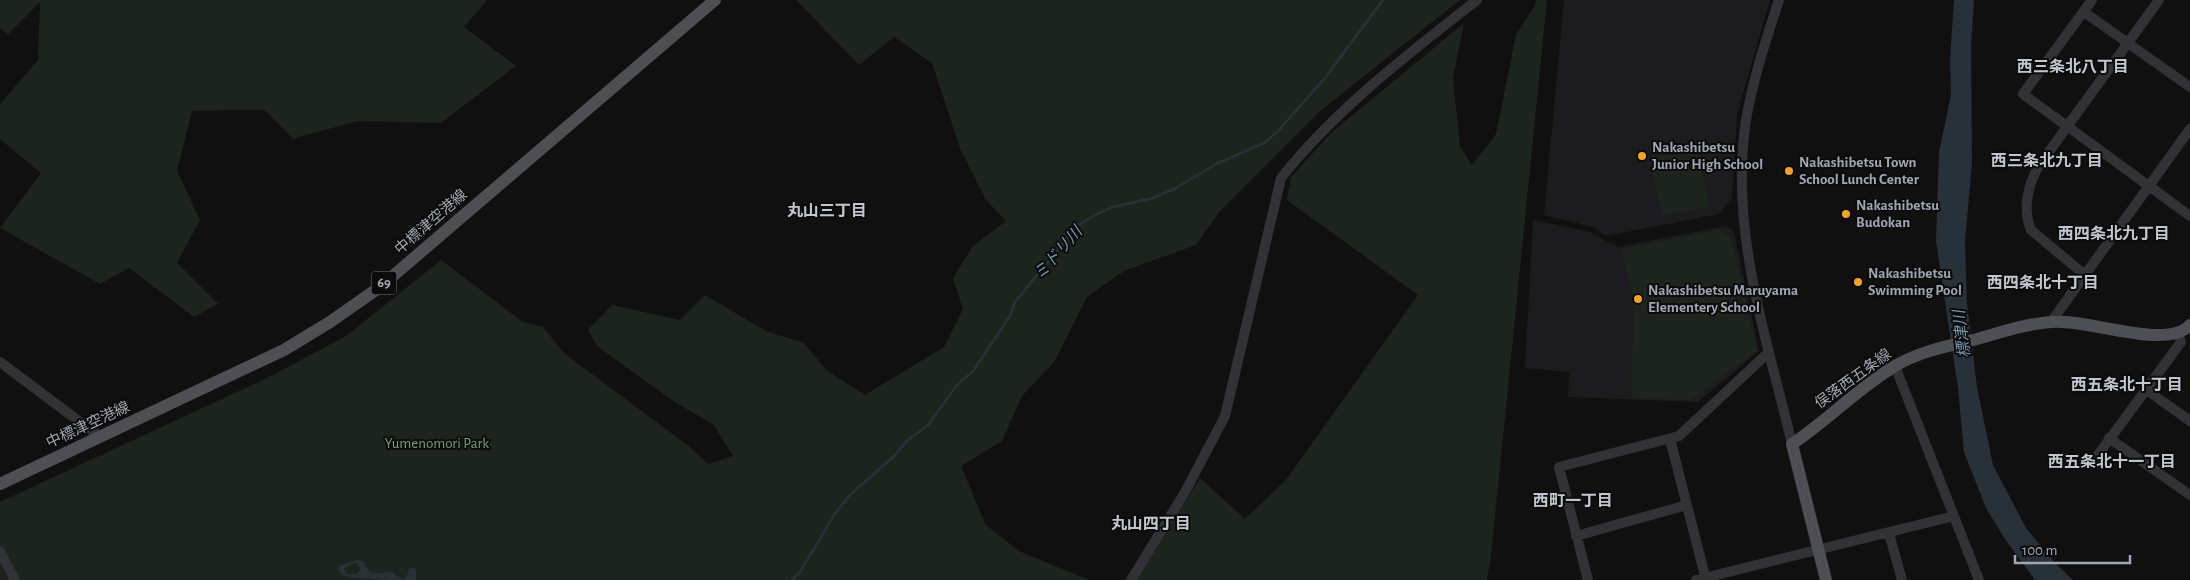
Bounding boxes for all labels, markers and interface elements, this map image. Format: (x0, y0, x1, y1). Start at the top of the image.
district label: 西三条北八丁目 (2017, 58, 2129, 75)
place label: Nakashibetsu Junior High School (1652, 140, 1763, 172)
marker: Nakashibetsu Junior High School (1636, 150, 1648, 162)
district label: 西三条北九丁目 (1991, 152, 2103, 169)
place label: Nakashibetsu Town School Lunch Center (1799, 155, 1920, 187)
marker: Nakashibetsu Town School Lunch Center (1783, 165, 1795, 177)
street label: 中標津空港線 (391, 186, 470, 257)
place label: Nakashibetsu Budokan (1856, 198, 1939, 230)
district label: 丸山三丁目 (787, 202, 867, 219)
marker: Nakashibetsu Budokan (1840, 208, 1852, 220)
water label: ミドリ川 (1031, 222, 1086, 282)
district label: 西四条北九丁目 (2058, 225, 2170, 242)
place label: Nakashibetsu Swimming Pool (1868, 266, 1962, 298)
road number: 69 (372, 272, 396, 294)
district label: 西四条北十丁目 (1987, 274, 2099, 291)
marker: Nakashibetsu Swimming Pool (1852, 276, 1864, 288)
place label: Nakashibetsu Maruyama Elementery School (1648, 283, 1798, 315)
marker: Nakashibetsu Maruyama Elementery School (1632, 293, 1644, 305)
water label: 標津川 (1950, 307, 1973, 359)
street label: 俣落西五条線 (1812, 346, 1894, 412)
district label: 西五条北十丁目 (2071, 376, 2183, 393)
street label: 中標津空港線 (44, 398, 132, 451)
park label: Yumenomori Park (385, 436, 489, 451)
district label: 西五条北十一丁目 (2048, 453, 2176, 470)
district label: 西町一丁目 (1533, 493, 1613, 509)
district label: 丸山四丁目 (1111, 515, 1191, 532)
scale bar (2015, 532, 2130, 564)
text: 100 m (2022, 543, 2057, 558)

